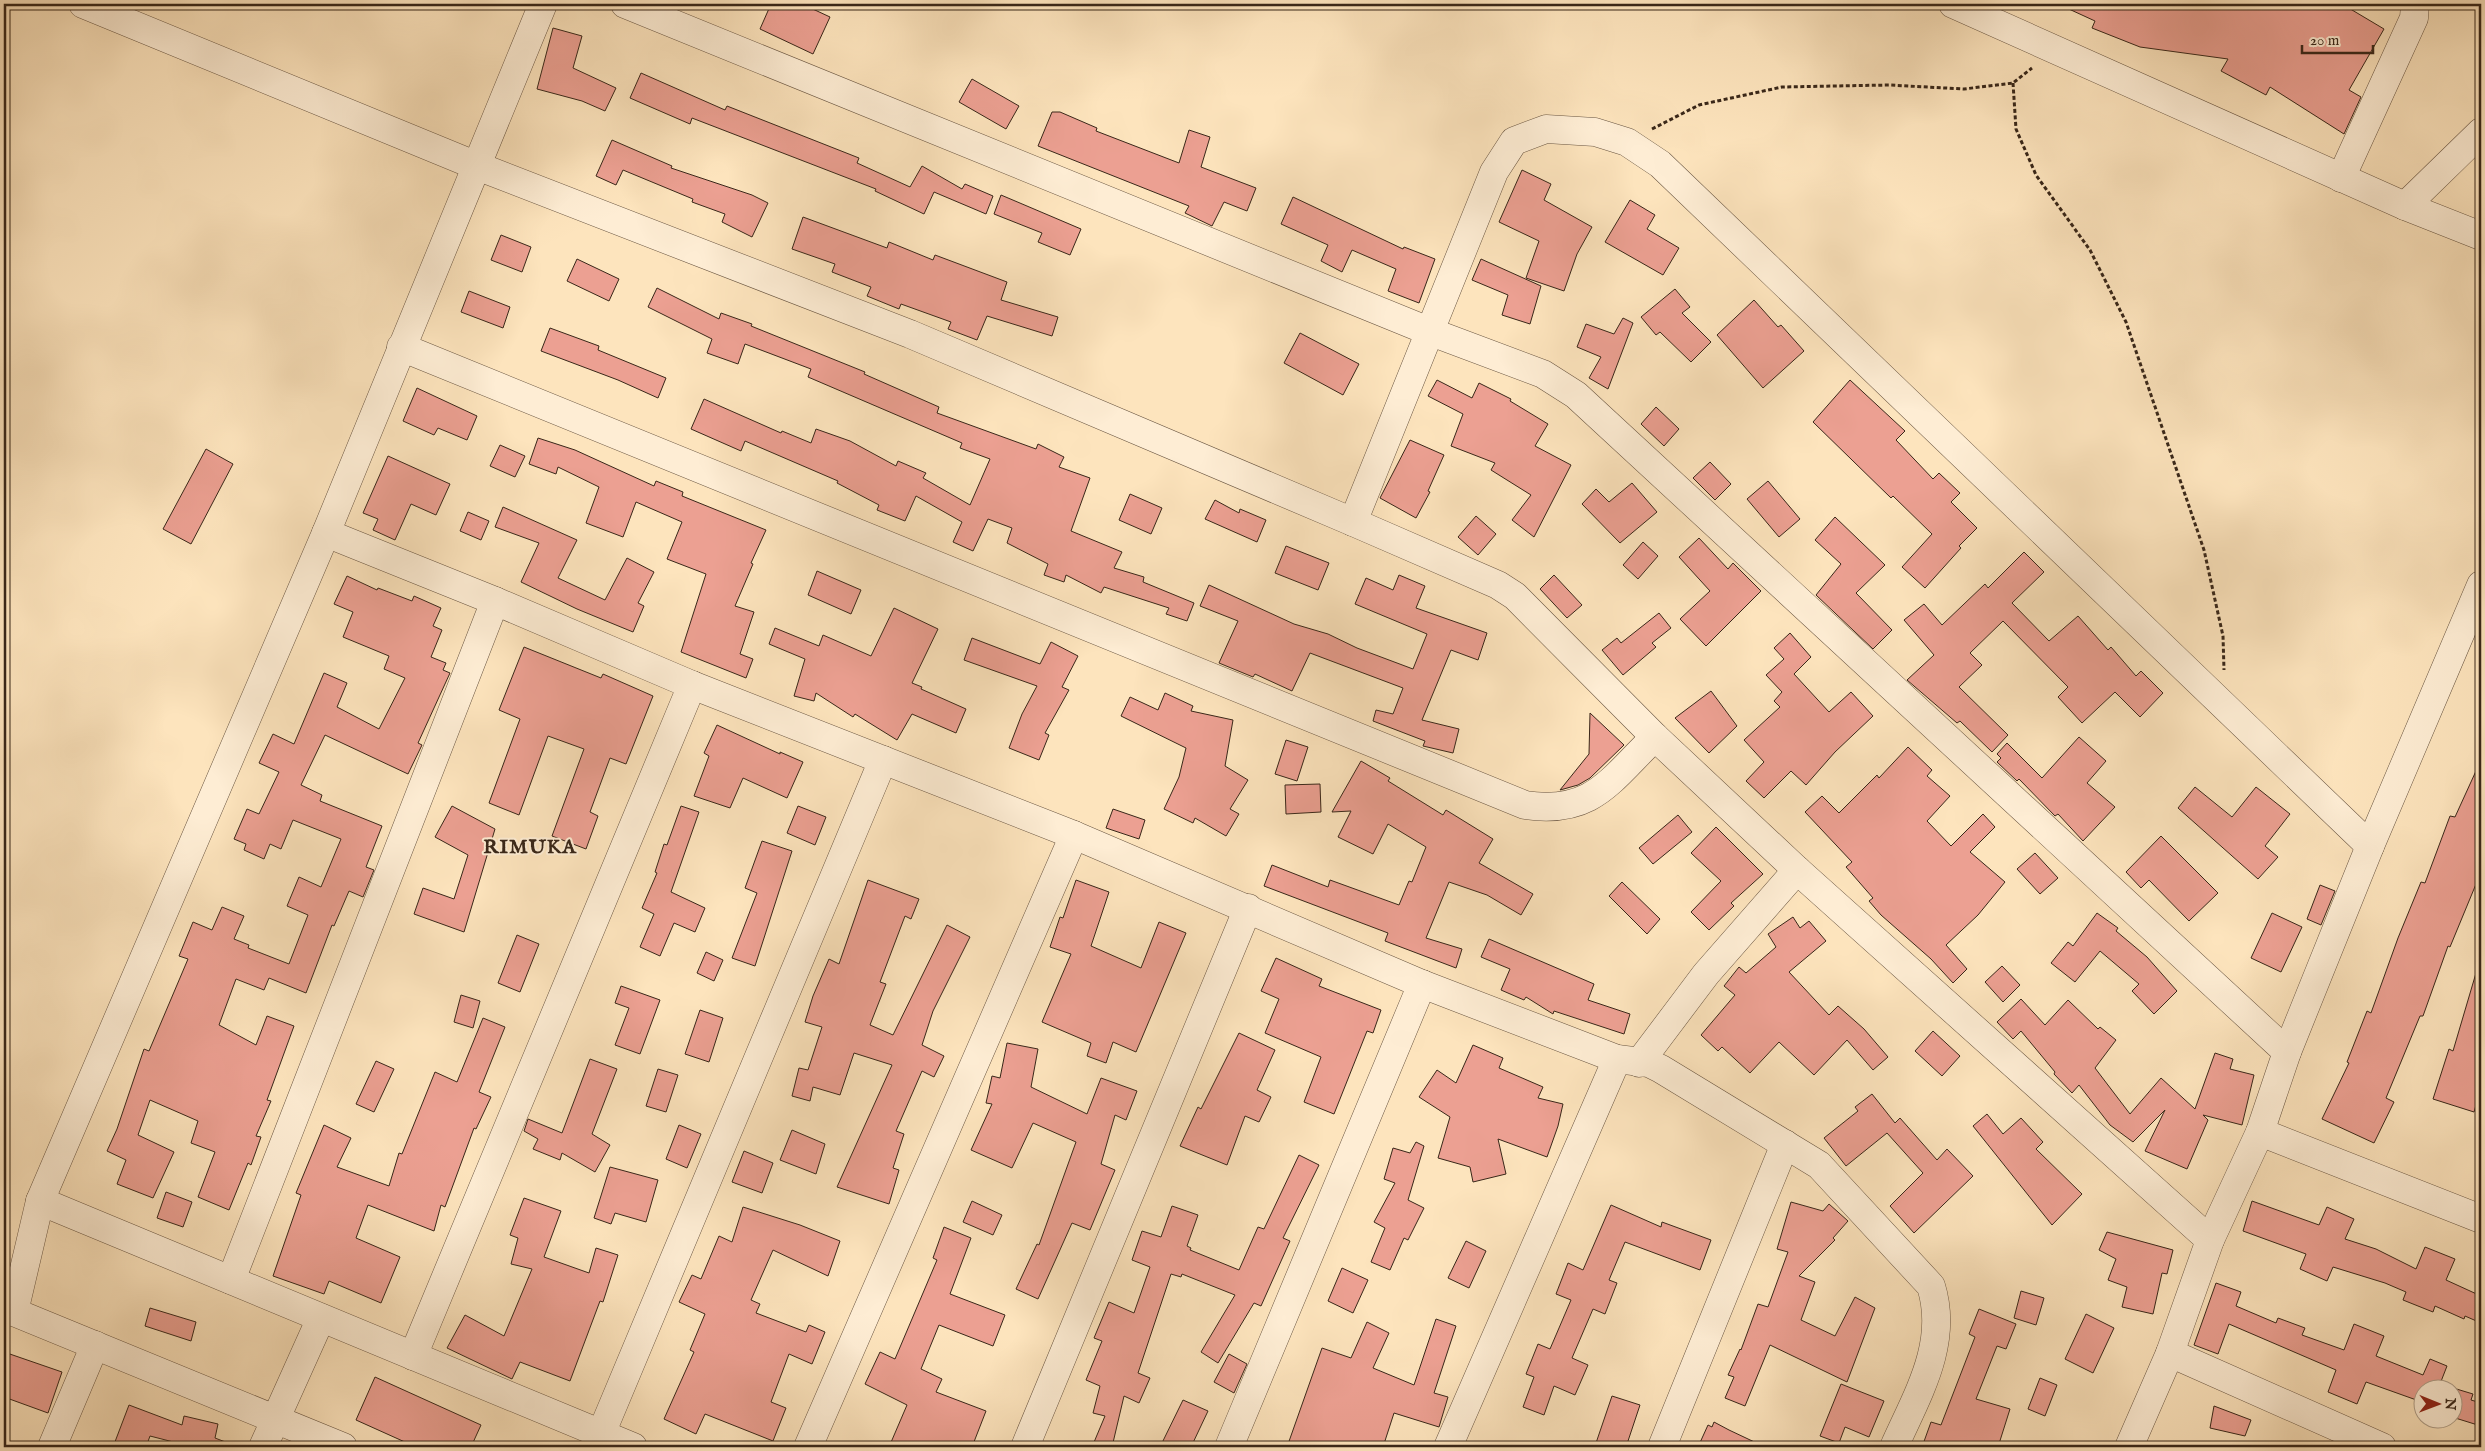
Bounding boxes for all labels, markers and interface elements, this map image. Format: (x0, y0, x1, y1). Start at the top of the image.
scale bar (2302, 22, 2374, 54)
text: 20 m (2310, 31, 2340, 50)
district label: RIMUKA (483, 835, 577, 860)
north arrow (2412, 1378, 2462, 1428)
text: N (2441, 1397, 2459, 1410)

